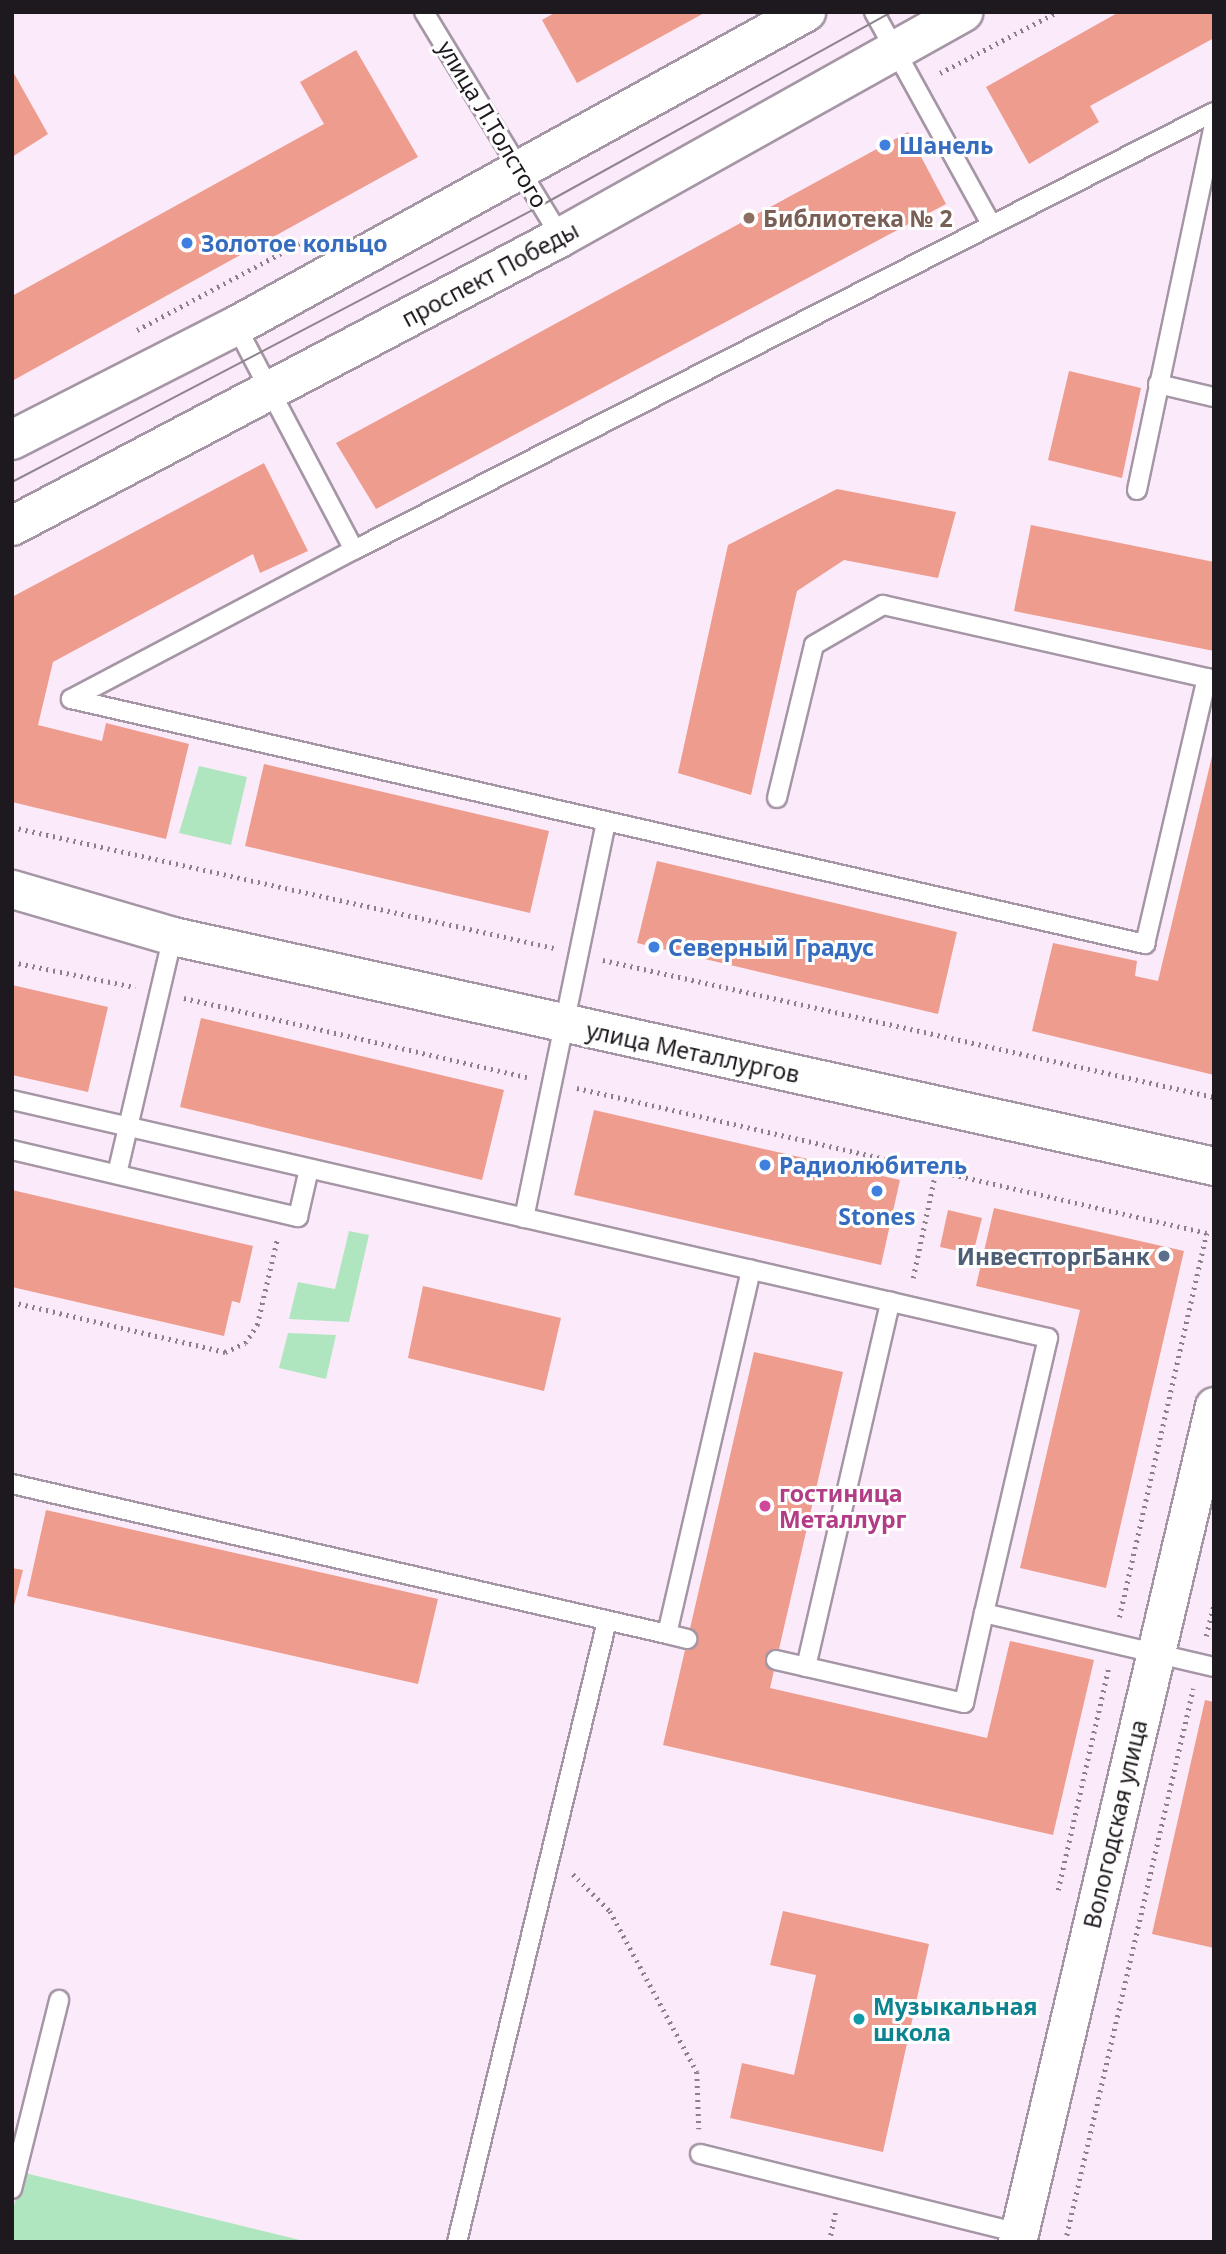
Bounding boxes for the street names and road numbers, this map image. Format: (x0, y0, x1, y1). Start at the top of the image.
street label: улица Л.Толстого (432, 35, 554, 213)
street label: проспект Победы (397, 216, 583, 332)
street label: улица Металлургов (584, 1016, 802, 1088)
street label: Вологодская улица (1078, 1717, 1152, 1931)

